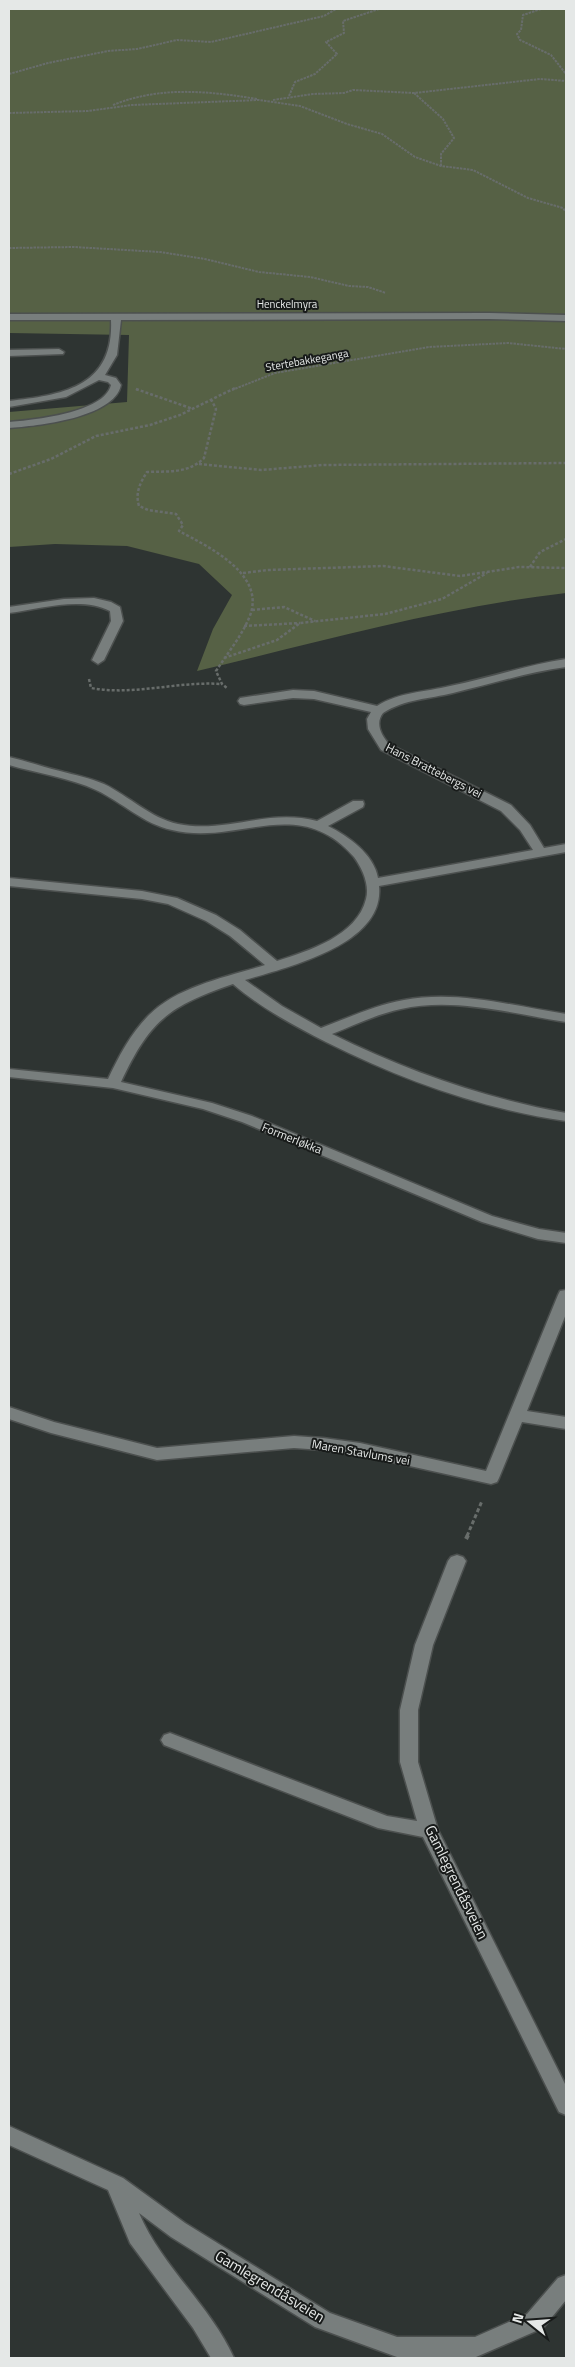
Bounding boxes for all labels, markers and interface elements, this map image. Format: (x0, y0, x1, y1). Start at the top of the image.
street label: Henckelmyra (257, 296, 318, 312)
street label: Stertebakkeganga (264, 345, 350, 375)
street label: Hans Brattebergs vei (382, 737, 486, 803)
street label: Formerløkka (259, 1117, 325, 1159)
street label: Maren Stavlums vei (310, 1434, 412, 1470)
street label: Gamlegrendåsveien (419, 1821, 495, 1943)
street label: Gamlegrendåsveien (211, 2244, 329, 2328)
north arrow (505, 2297, 555, 2347)
text: N (506, 2310, 529, 2326)

